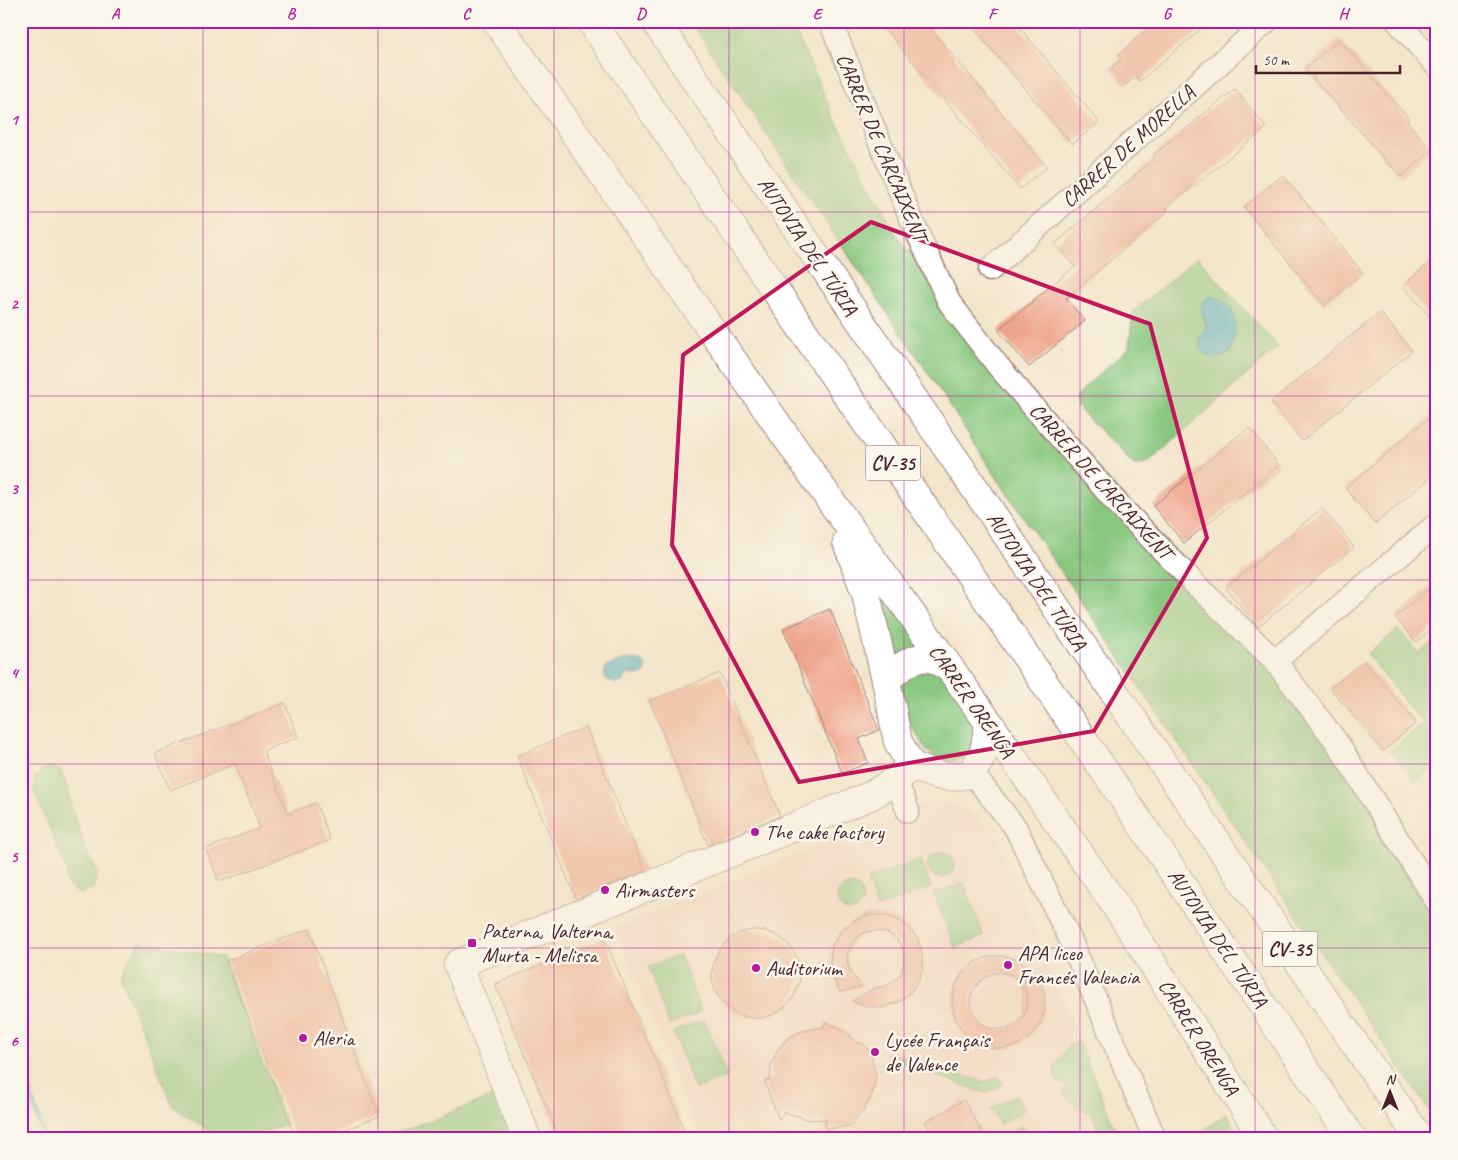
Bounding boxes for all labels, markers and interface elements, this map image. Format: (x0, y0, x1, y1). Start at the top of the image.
text: A (111, 4, 121, 24)
text: B (287, 4, 297, 24)
text: C (462, 4, 472, 24)
text: D (636, 4, 647, 24)
text: E (813, 4, 824, 24)
text: F (988, 4, 999, 24)
text: G (1163, 4, 1173, 24)
text: H (1338, 4, 1350, 24)
scale bar (1256, 42, 1399, 74)
street label: CARRER DE CARCAIXENT (831, 49, 935, 250)
text: 50 m (1263, 51, 1290, 70)
street label: CARRER DE MORELLA (1056, 79, 1200, 213)
text: 1 (10, 110, 19, 130)
street label: AUTOVIA DEL TÚRIA (752, 172, 864, 320)
text: 2 (10, 294, 19, 314)
street label: CARRER DE CARCAIXENT (1024, 398, 1182, 568)
road number: CV-35 (866, 446, 920, 480)
text: 3 (10, 479, 19, 499)
street label: AUTOVIA DEL TÚRIA (981, 507, 1093, 655)
street label: CARRER ORENGA (923, 639, 1021, 763)
text: 4 (10, 663, 19, 683)
place label: The cake factory (765, 819, 885, 845)
marker: The cake factory (749, 826, 761, 838)
text: 5 (11, 847, 20, 867)
street label: AUTOVIA DEL TÚRIA (1162, 864, 1274, 1012)
place label: Airmasters (615, 877, 696, 903)
marker: Airmasters (599, 884, 611, 896)
place label: Paterna, Valterna, Murta - Melissa (482, 918, 614, 968)
road number: CV-35 (1262, 932, 1318, 966)
marker: Paterna, Valterna, Murta - Melissa (466, 937, 478, 949)
place label: APA liceo Francés Valencia (1018, 940, 1141, 990)
place label: Auditorium (766, 955, 844, 981)
marker: APA liceo Francés Valencia (1002, 959, 1014, 971)
marker: Auditorium (750, 962, 762, 974)
street label: CARRER ORENGA (1153, 974, 1245, 1100)
place label: Aleria (313, 1025, 356, 1051)
place label: Lycée Français de Valence (885, 1027, 991, 1077)
text: 6 (10, 1031, 19, 1051)
marker: Aleria (297, 1032, 309, 1044)
marker: Lycée Français de Valence (869, 1046, 881, 1058)
north arrow (1366, 1068, 1416, 1118)
text: N (1386, 1071, 1397, 1088)

